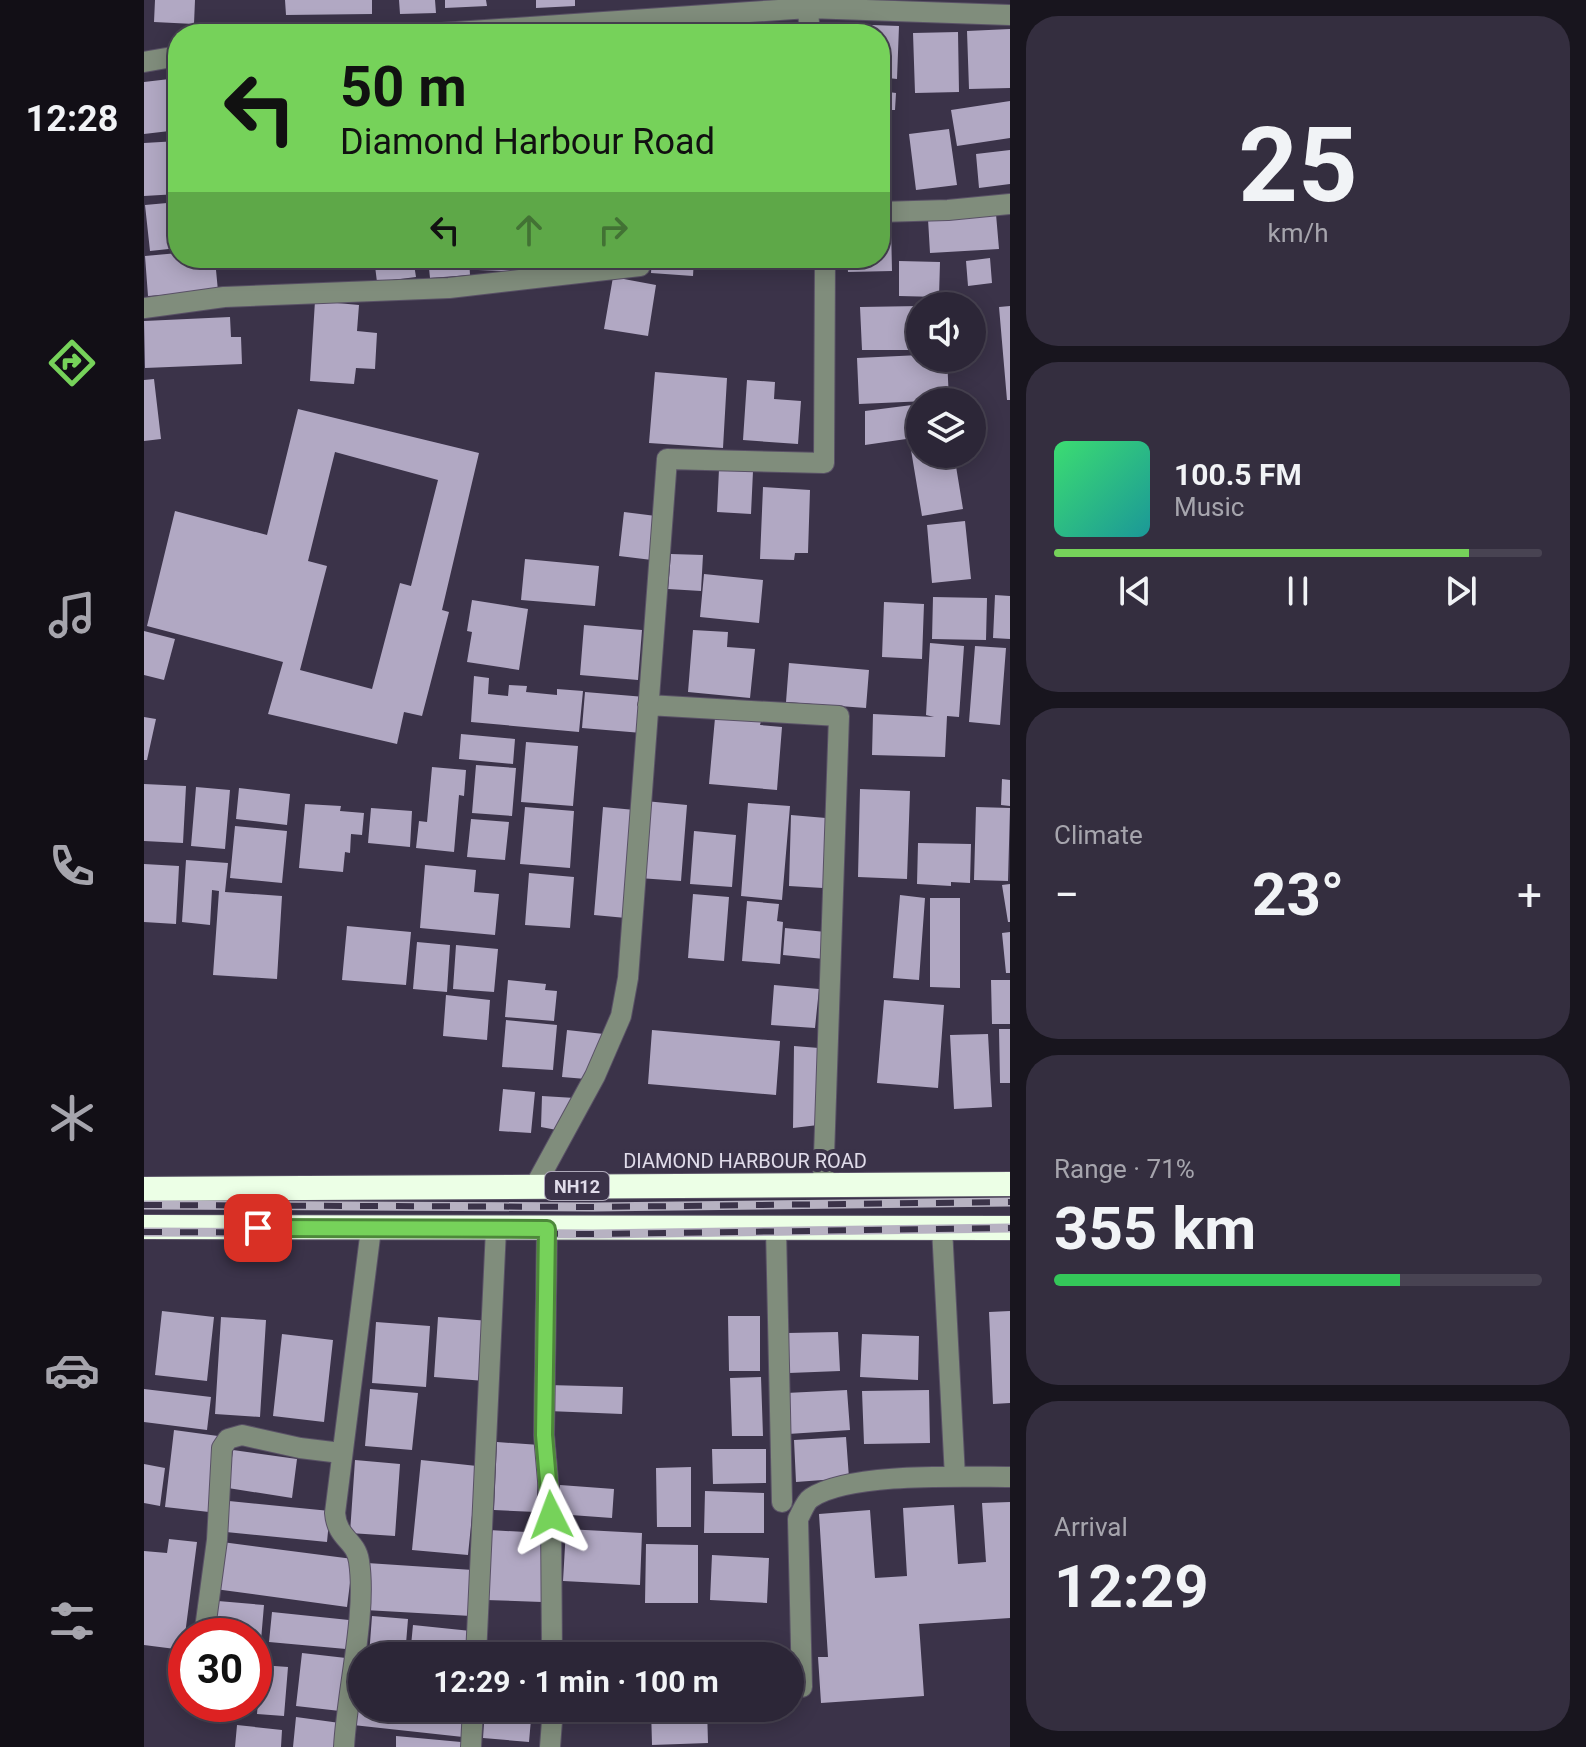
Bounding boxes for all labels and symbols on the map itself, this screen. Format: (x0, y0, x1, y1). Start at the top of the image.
street label: DIAMOND HARBOUR ROAD (623, 1149, 867, 1173)
road number: NH12 (545, 1172, 609, 1200)
pin (224, 1194, 292, 1262)
position arrow (509, 1473, 593, 1557)
speed limit sign: 30 (168, 1618, 272, 1722)

